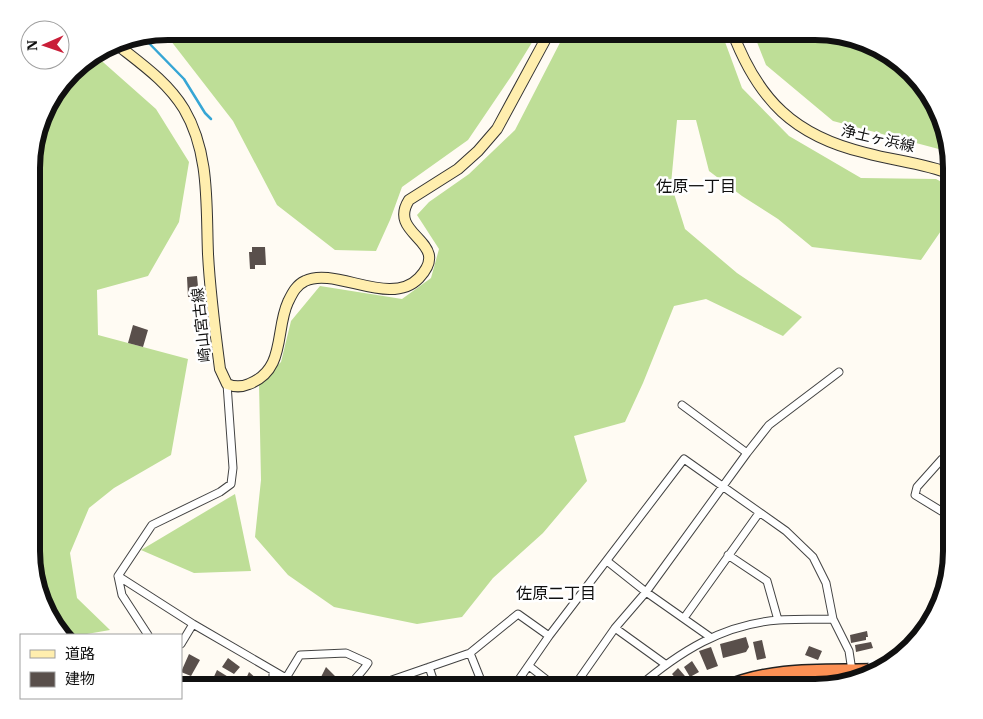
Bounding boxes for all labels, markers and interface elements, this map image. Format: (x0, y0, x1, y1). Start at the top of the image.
north arrow (20, 20, 70, 70)
text: N (23, 40, 41, 51)
street label: 浄土ヶ浜線 (839, 120, 917, 156)
district label: 佐原一丁目 (656, 176, 736, 196)
street label: 崎山宮古線 (188, 287, 214, 363)
district label: 佐原二丁目 (516, 583, 596, 603)
legend (20, 634, 182, 699)
text: 道路 (65, 644, 95, 663)
text: 建物 (65, 669, 95, 688)

